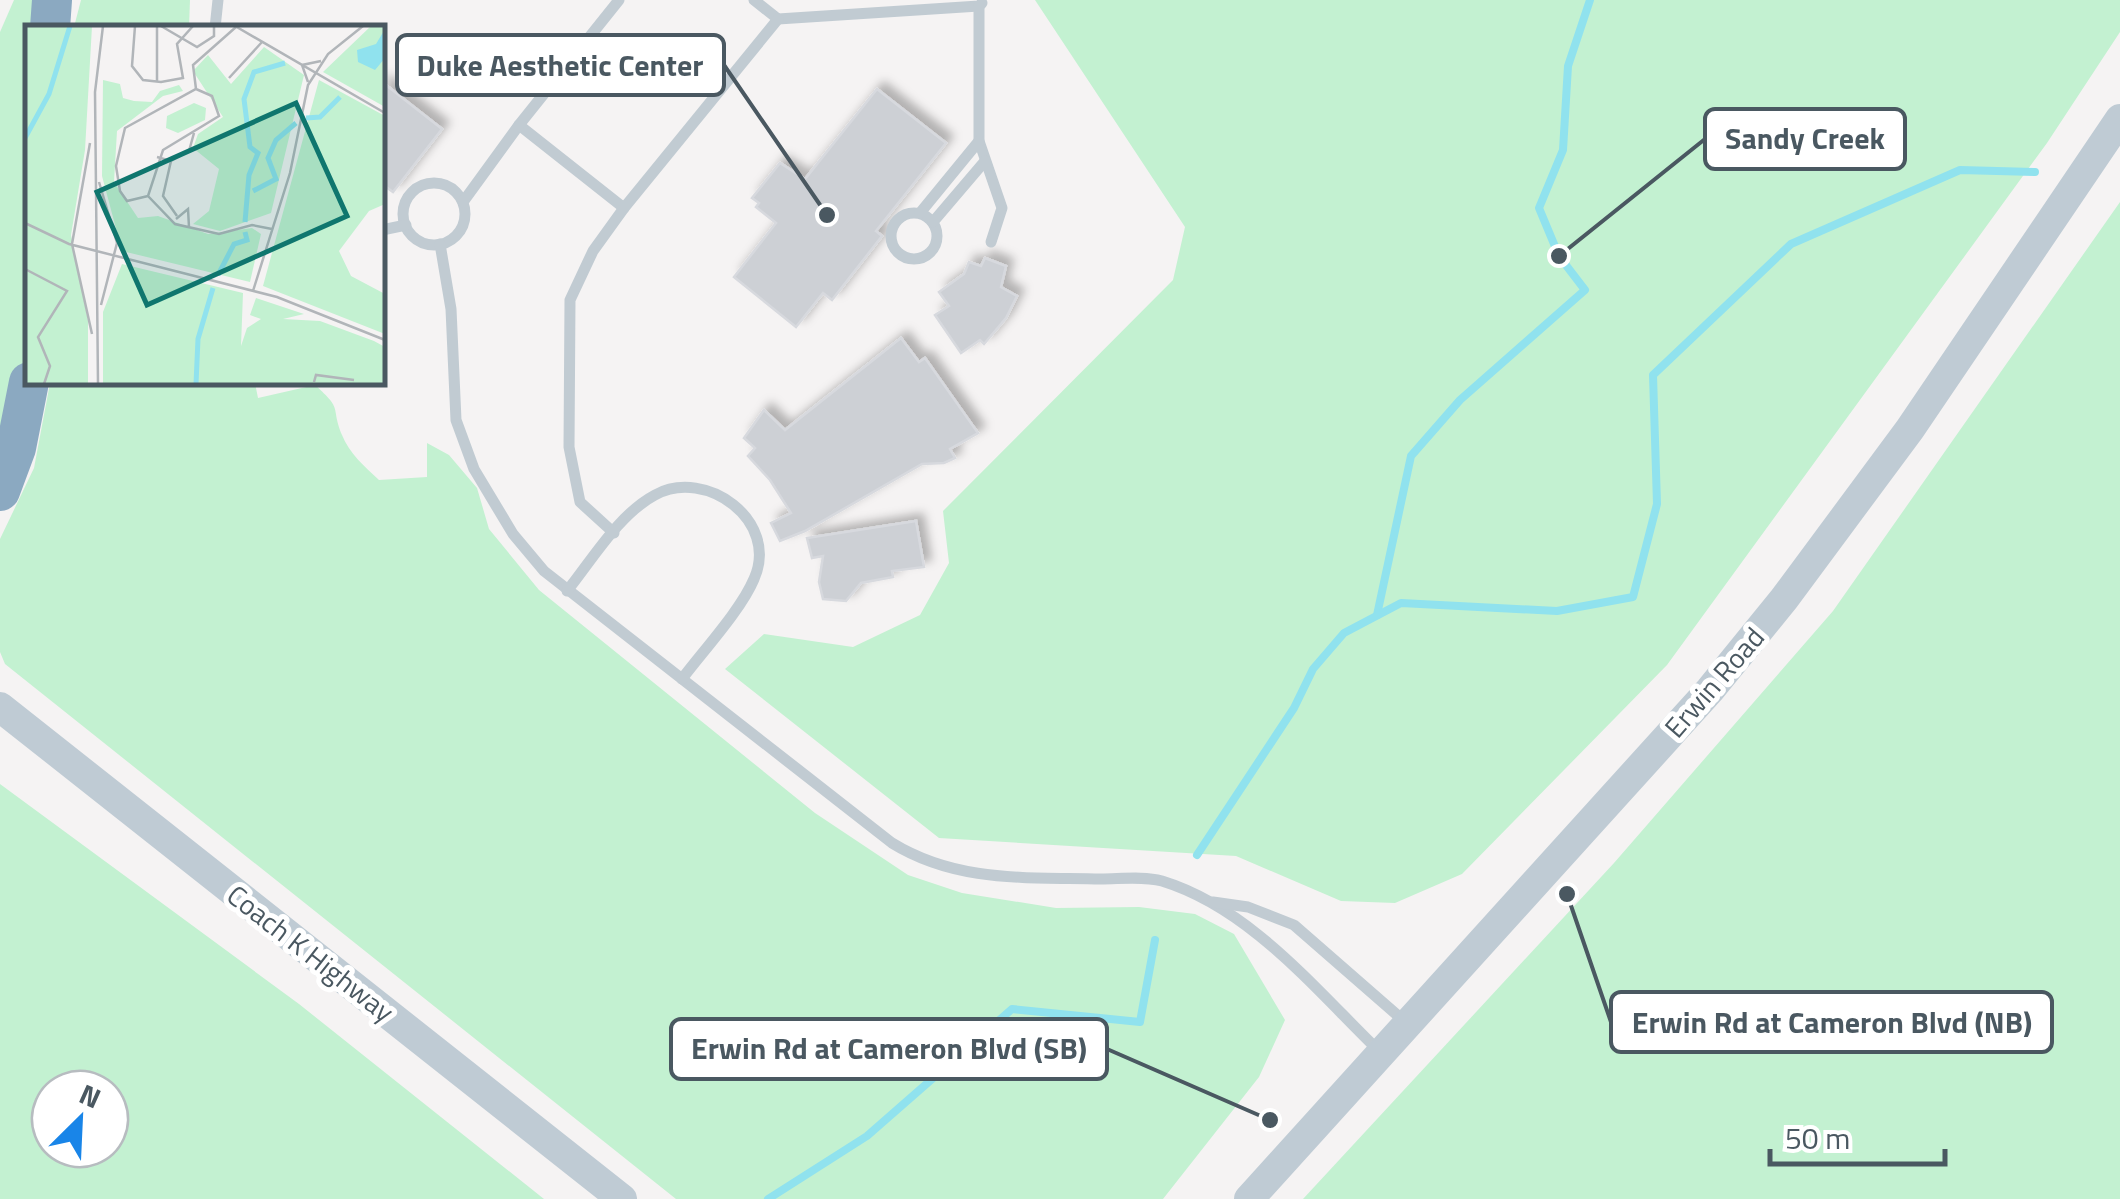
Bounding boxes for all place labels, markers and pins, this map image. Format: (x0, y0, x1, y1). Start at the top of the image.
callout: Duke Aesthetic Center (397, 35, 724, 95)
callout: Sandy Creek (1705, 109, 1905, 169)
callout: Erwin Rd at Cameron Blvd (NB) (1611, 992, 2052, 1052)
callout: Erwin Rd at Cameron Blvd (SB) (671, 1019, 1107, 1079)

